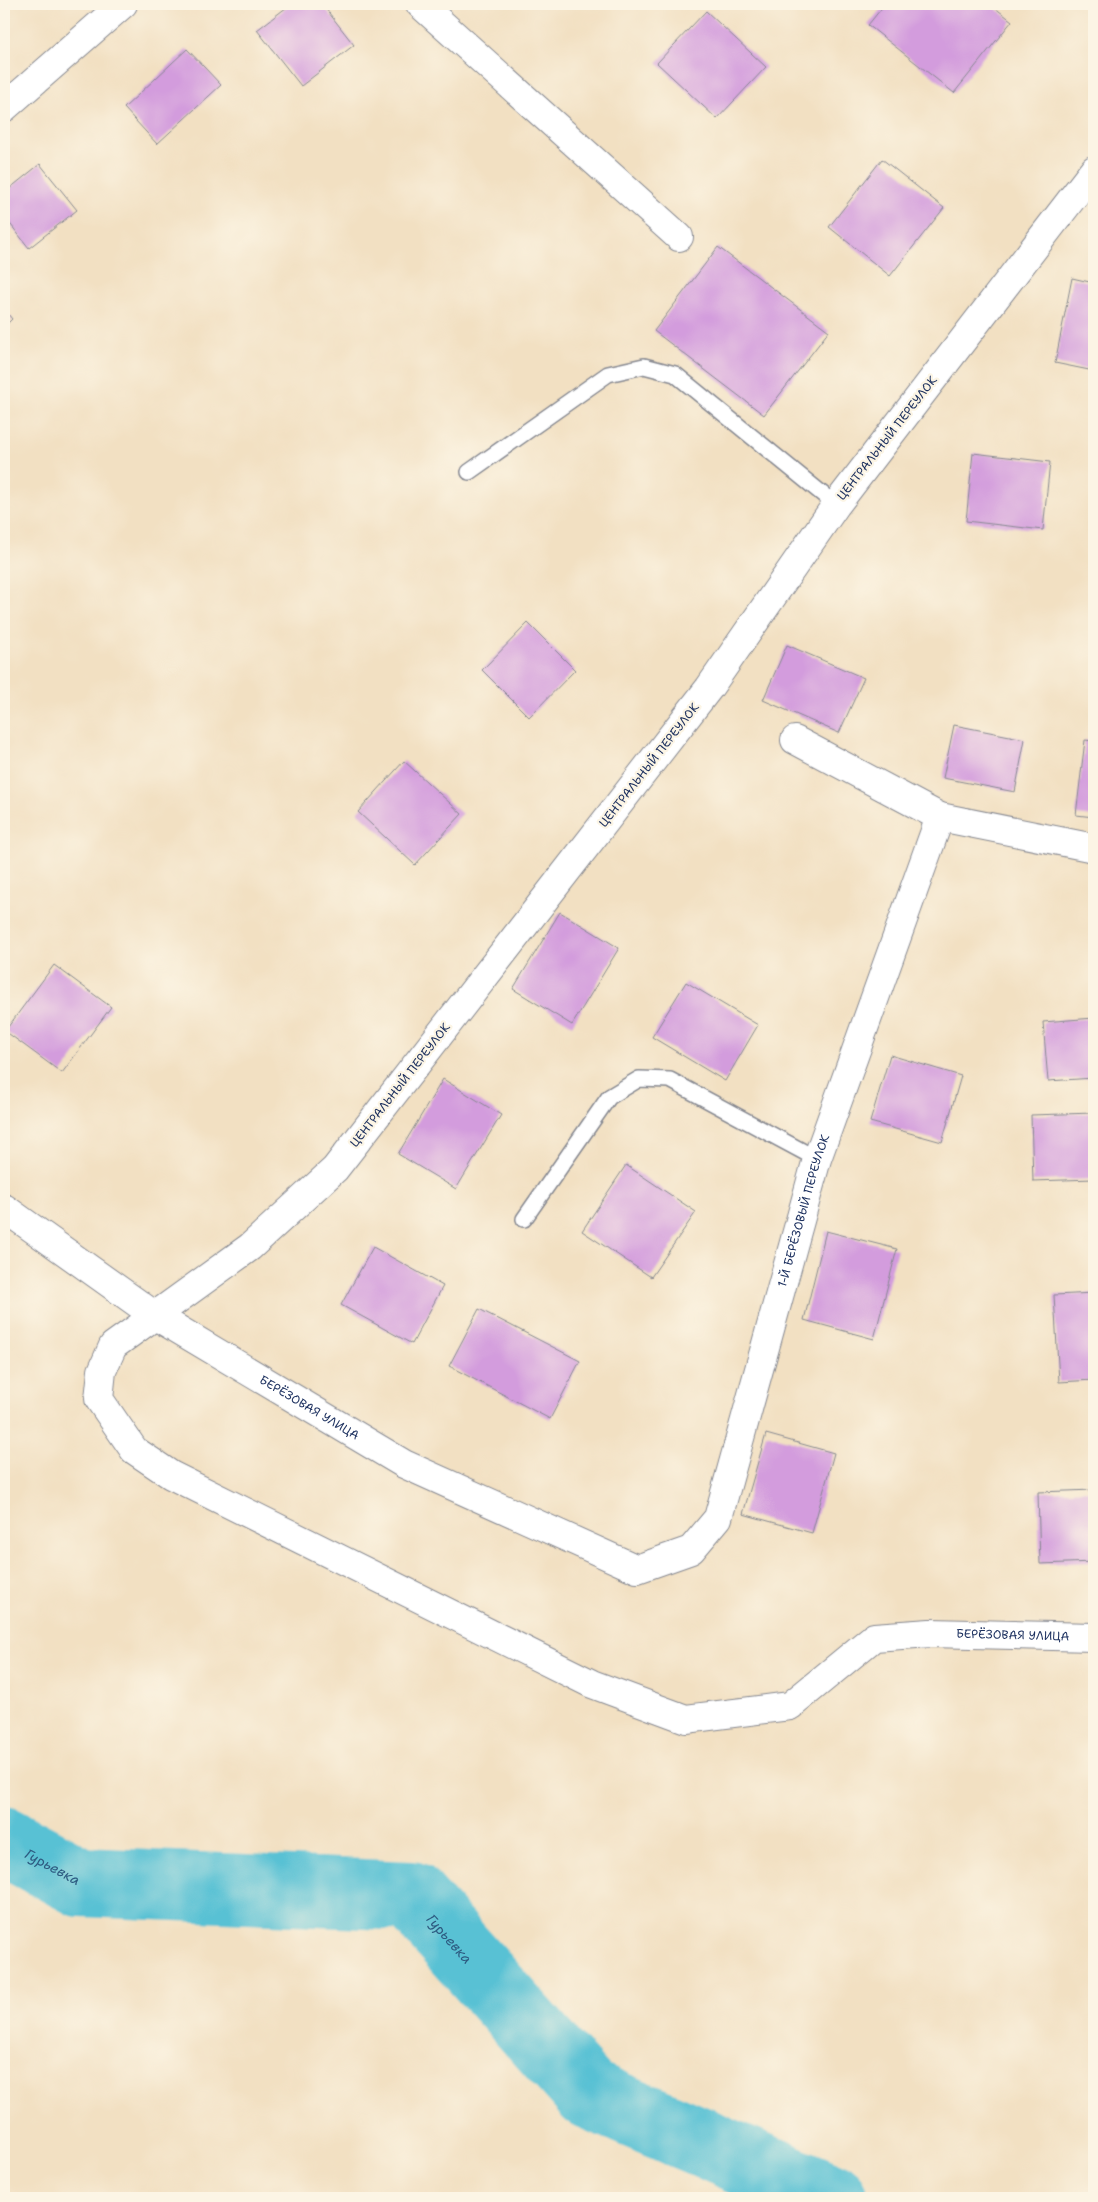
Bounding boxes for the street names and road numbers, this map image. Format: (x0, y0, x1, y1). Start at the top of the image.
street label: ЦЕНТРАЛЬНЫЙ ПЕРЕУЛОК (833, 372, 941, 503)
street label: ЦЕНТРАЛЬНЫЙ ПЕРЕУЛОК (595, 699, 703, 830)
street label: ЦЕНТРАЛЬНЫЙ ПЕРЕУЛОК (346, 1019, 454, 1150)
street label: 1-Й БЕРЁЗОВЫЙ ПЕРЕУЛОК (774, 1132, 833, 1289)
street label: БЕРЁЗОВАЯ УЛИЦА (256, 1372, 362, 1444)
street label: БЕРЁЗОВАЯ УЛИЦА (956, 1626, 1070, 1644)

